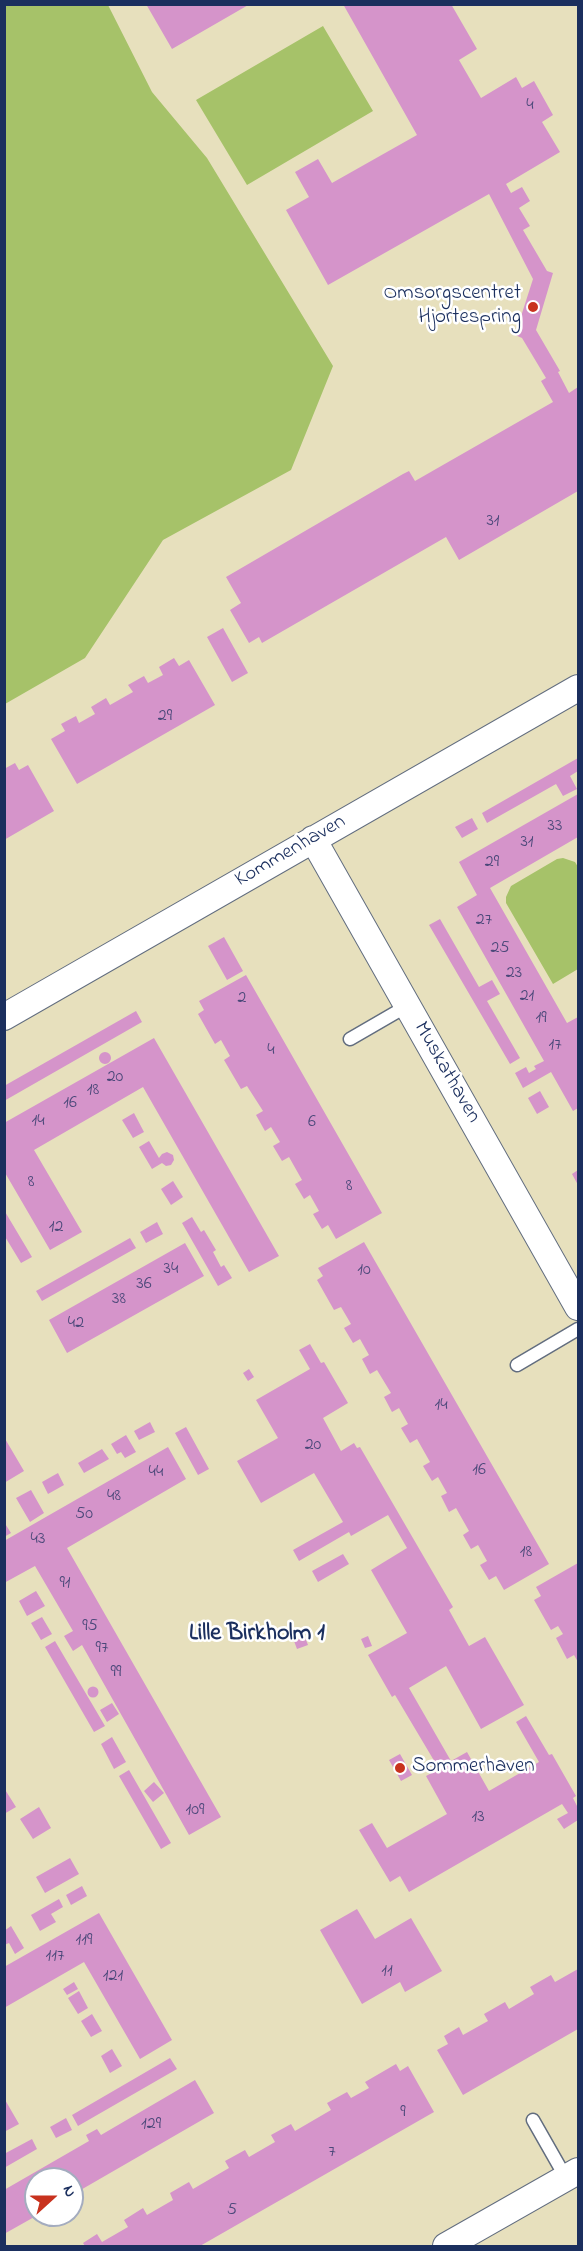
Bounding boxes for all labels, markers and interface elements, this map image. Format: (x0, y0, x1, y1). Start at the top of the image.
house number: 4 (526, 95, 534, 117)
place label: Omsorgscentret Hjortespring (384, 282, 521, 332)
marker: Omsorgscentret Hjortespring (526, 300, 540, 314)
house number: 31 (486, 511, 500, 533)
house number: 29 (158, 706, 172, 728)
street label: Kommenhaven (231, 810, 351, 894)
house number: 33 (548, 816, 562, 838)
house number: 31 (520, 832, 534, 854)
house number: 29 (485, 852, 499, 874)
house number: 27 (476, 910, 492, 932)
house number: 25 (490, 938, 510, 960)
house number: 23 (506, 963, 522, 985)
house number: 21 (520, 986, 534, 1008)
house number: 2 (238, 988, 246, 1010)
house number: 19 (535, 1008, 547, 1030)
street label: Muskathaven (407, 1018, 485, 1128)
house number: 17 (548, 1035, 562, 1057)
house number: 4 (267, 1040, 275, 1062)
house number: 20 (107, 1067, 123, 1089)
house number: 18 (87, 1080, 99, 1102)
house number: 16 (63, 1093, 77, 1115)
house number: 14 (31, 1111, 45, 1133)
house number: 6 (308, 1112, 316, 1134)
house number: 8 (28, 1172, 34, 1194)
house number: 8 (346, 1176, 352, 1198)
house number: 12 (49, 1217, 63, 1239)
house number: 34 (164, 1259, 178, 1281)
house number: 10 (357, 1260, 371, 1282)
house number: 36 (136, 1274, 152, 1296)
house number: 38 (112, 1289, 126, 1311)
house number: 42 (68, 1313, 84, 1335)
house number: 14 (434, 1395, 448, 1417)
house number: 20 (305, 1435, 321, 1457)
house number: 16 (472, 1460, 486, 1482)
house number: 44 (149, 1462, 163, 1484)
house number: 48 (107, 1486, 121, 1508)
house number: 50 (75, 1504, 93, 1526)
house number: 43 (31, 1529, 45, 1551)
house number: 18 (520, 1542, 532, 1564)
house number: 91 (59, 1573, 71, 1595)
house number: 95 (82, 1616, 98, 1638)
district label: Lille Birkholm 1 (189, 1621, 325, 1649)
house number: 97 (96, 1638, 108, 1660)
house number: 99 (111, 1662, 121, 1684)
place label: Sommerhaven (412, 1755, 535, 1781)
marker: Sommerhaven (393, 1761, 407, 1775)
house number: 109 (186, 1800, 204, 1822)
house number: 13 (471, 1807, 485, 1829)
house number: 119 (76, 1930, 92, 1952)
house number: 117 (46, 1946, 64, 1968)
house number: 11 (381, 1961, 393, 1983)
house number: 121 (103, 1966, 123, 1988)
house number: 9 (400, 2102, 406, 2124)
house number: 129 (141, 2114, 161, 2136)
house number: 7 (328, 2142, 336, 2164)
north arrow (24, 2167, 84, 2227)
text: N (56, 2182, 82, 2201)
house number: 5 (227, 2200, 237, 2222)

